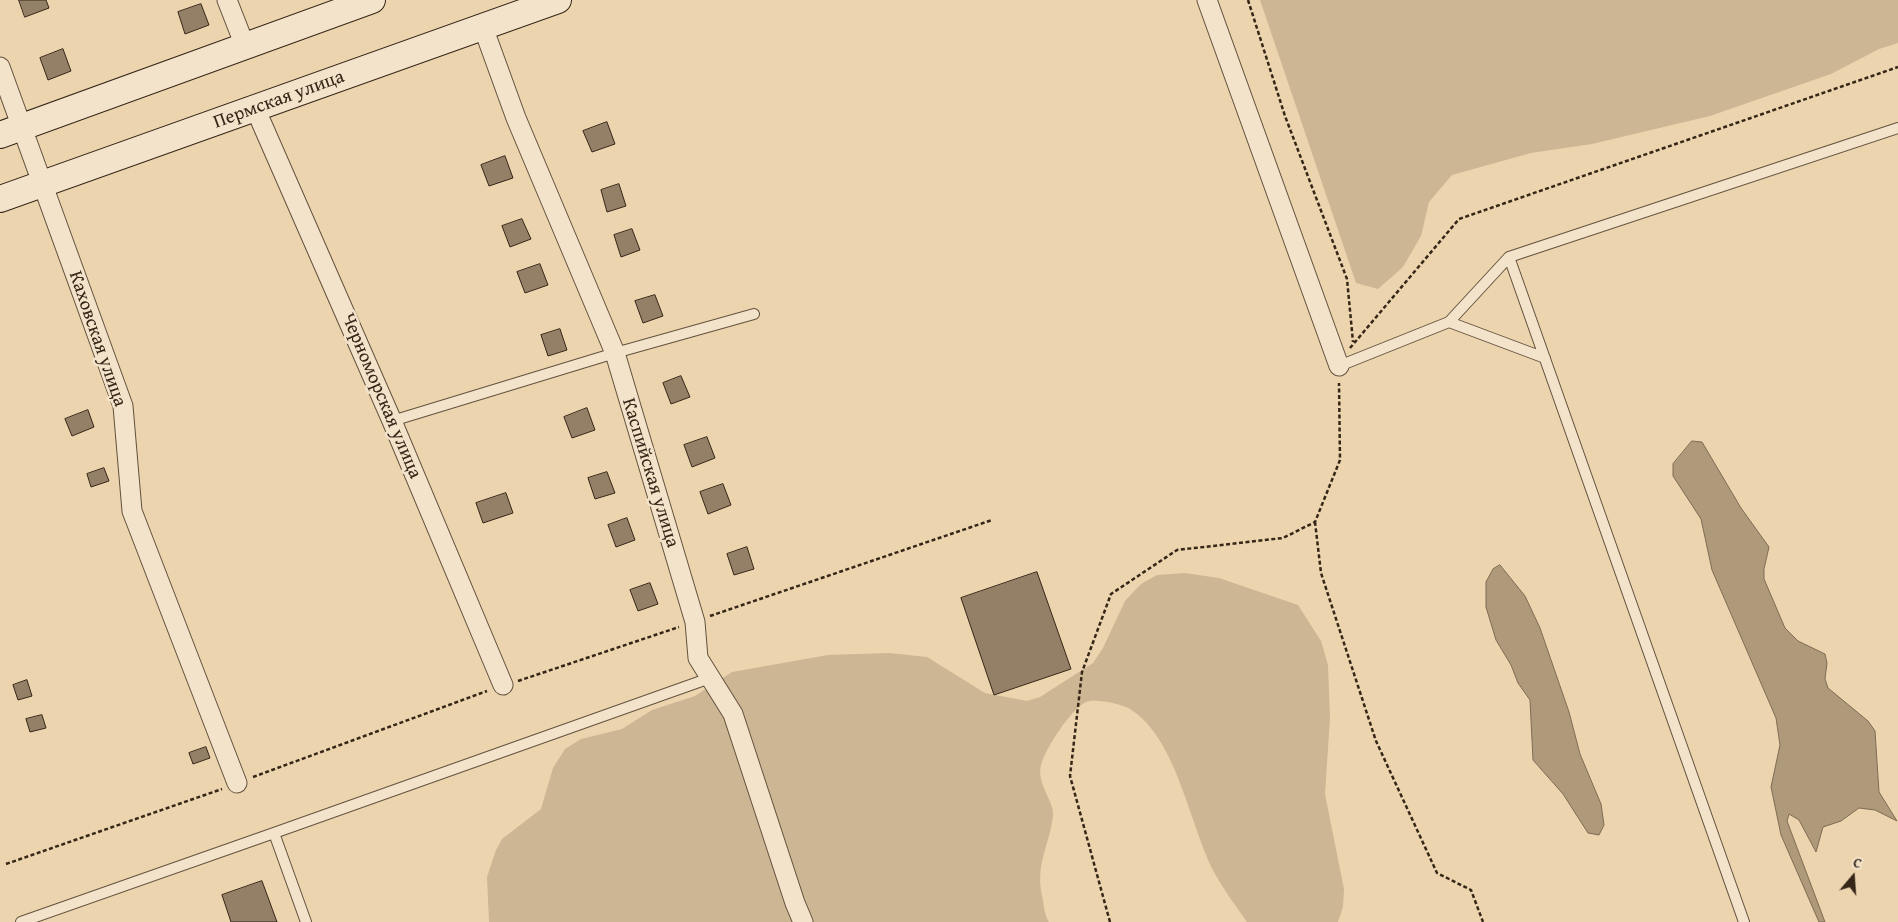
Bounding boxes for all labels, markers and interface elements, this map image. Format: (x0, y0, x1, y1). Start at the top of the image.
street label: Пермская улица (211, 66, 347, 134)
street label: Каховская улица (63, 268, 131, 410)
street label: Черноморская улица (336, 310, 426, 482)
street label: Каспийская улица (616, 396, 684, 550)
north arrow (1828, 852, 1878, 902)
text: С (1851, 852, 1864, 873)

